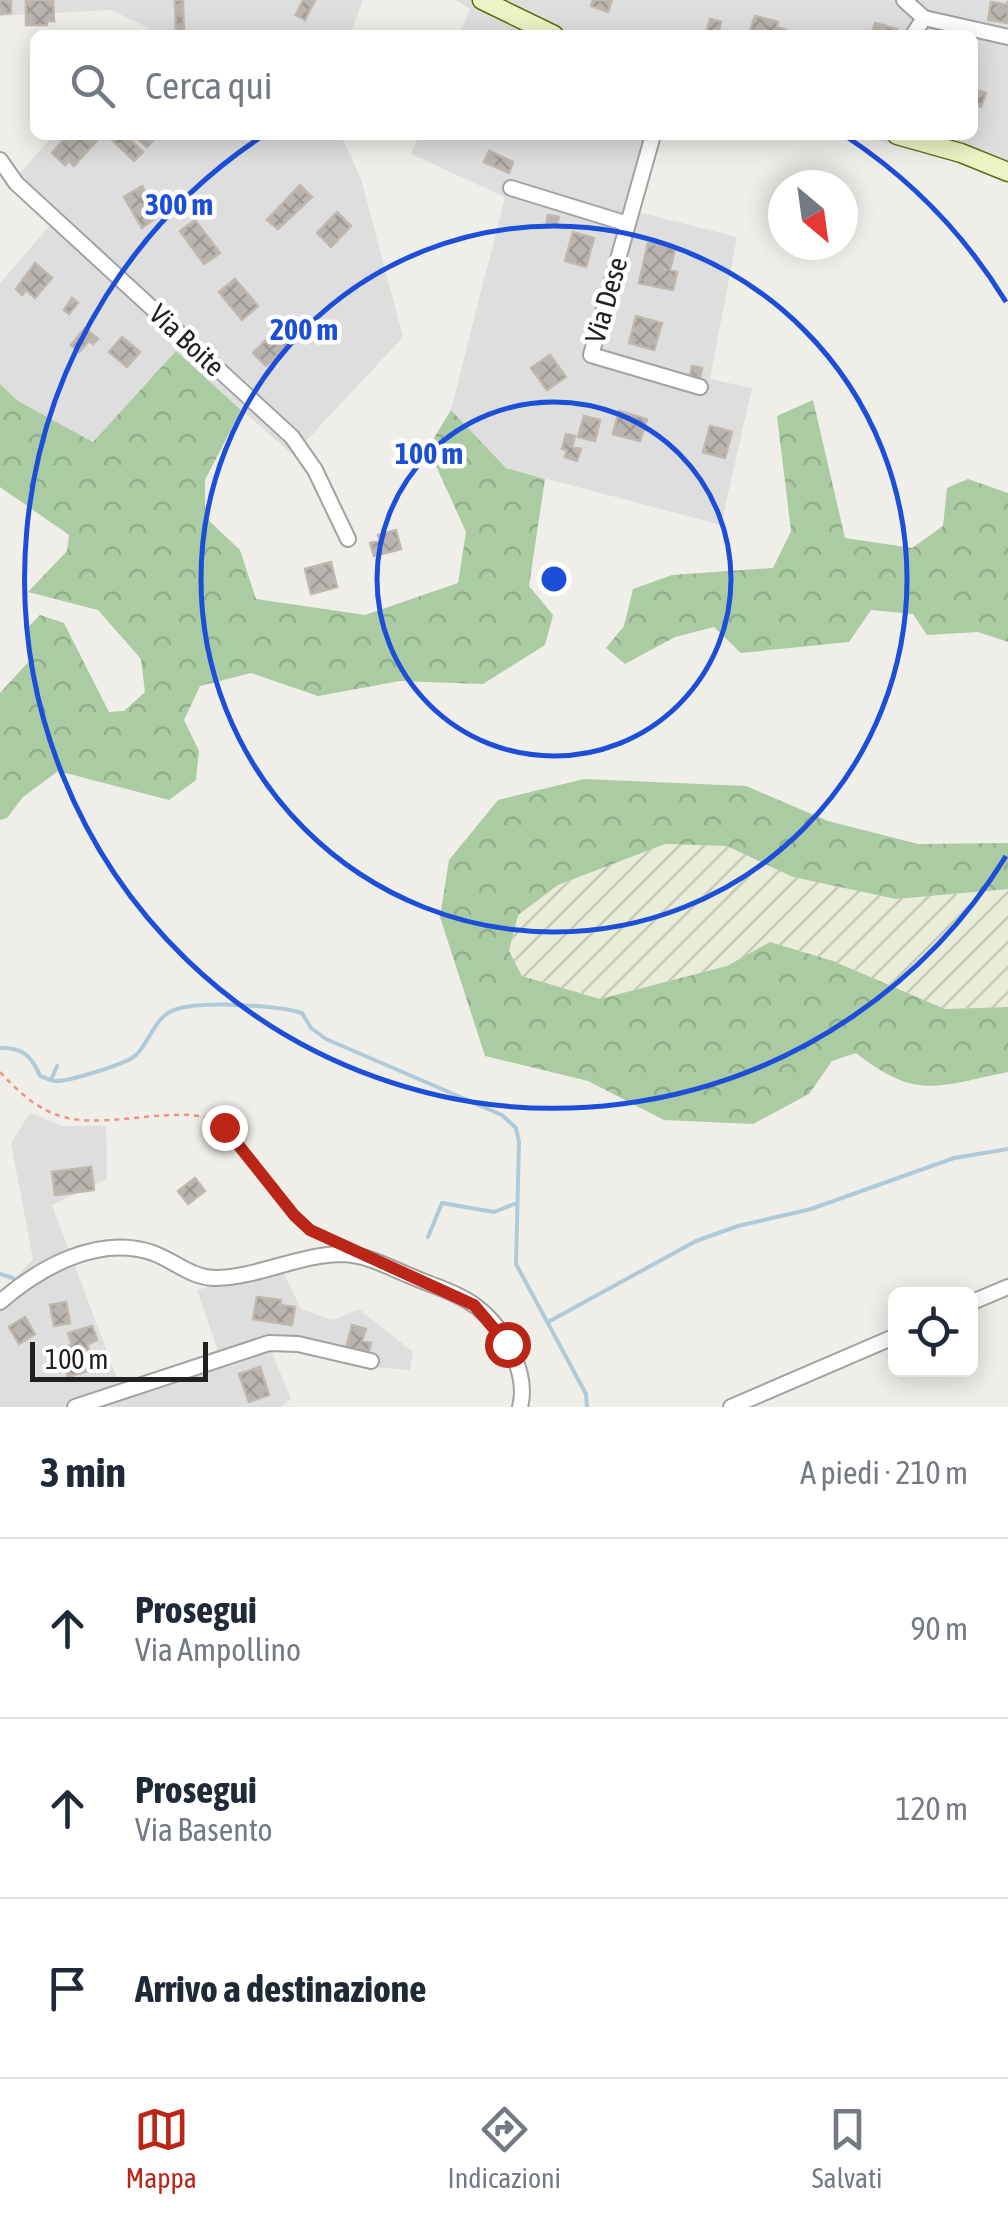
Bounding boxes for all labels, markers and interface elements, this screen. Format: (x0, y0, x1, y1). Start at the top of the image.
search box (30, 30, 978, 140)
icon: search (65, 58, 120, 113)
text: Cerca qui (145, 64, 273, 107)
north arrow (768, 170, 858, 260)
text: 300 m (145, 187, 213, 221)
street label: Via Dese (578, 253, 634, 347)
street label: Via Boite (143, 297, 231, 383)
text: 200 m (270, 312, 338, 346)
text: 100 m (395, 436, 463, 470)
centre of rings (536, 561, 572, 597)
route end (202, 1105, 248, 1151)
map controls (888, 1287, 978, 1377)
button: locate (888, 1287, 978, 1377)
route start (485, 1322, 531, 1368)
scale bar (30, 1337, 208, 1382)
text: 100 m (45, 1343, 108, 1375)
text: 3 min (40, 1448, 126, 1496)
text: A piedi · 210 m (800, 1454, 968, 1491)
text: Prosegui (135, 1588, 257, 1631)
icon: ahead (40, 1601, 95, 1656)
text: 90 m (910, 1610, 968, 1647)
text: Via Ampollino (135, 1631, 301, 1668)
text: Prosegui (135, 1768, 257, 1811)
icon: ahead (40, 1781, 95, 1836)
text: 120 m (895, 1790, 968, 1827)
text: Via Basento (135, 1811, 273, 1848)
icon: arrive (40, 1961, 95, 2016)
text: Arrivo a destinazione (135, 1967, 426, 2010)
tab: Mappa (125, 2102, 197, 2194)
tab: Indicazioni (448, 2102, 561, 2194)
tab: Salvati (812, 2102, 883, 2194)

